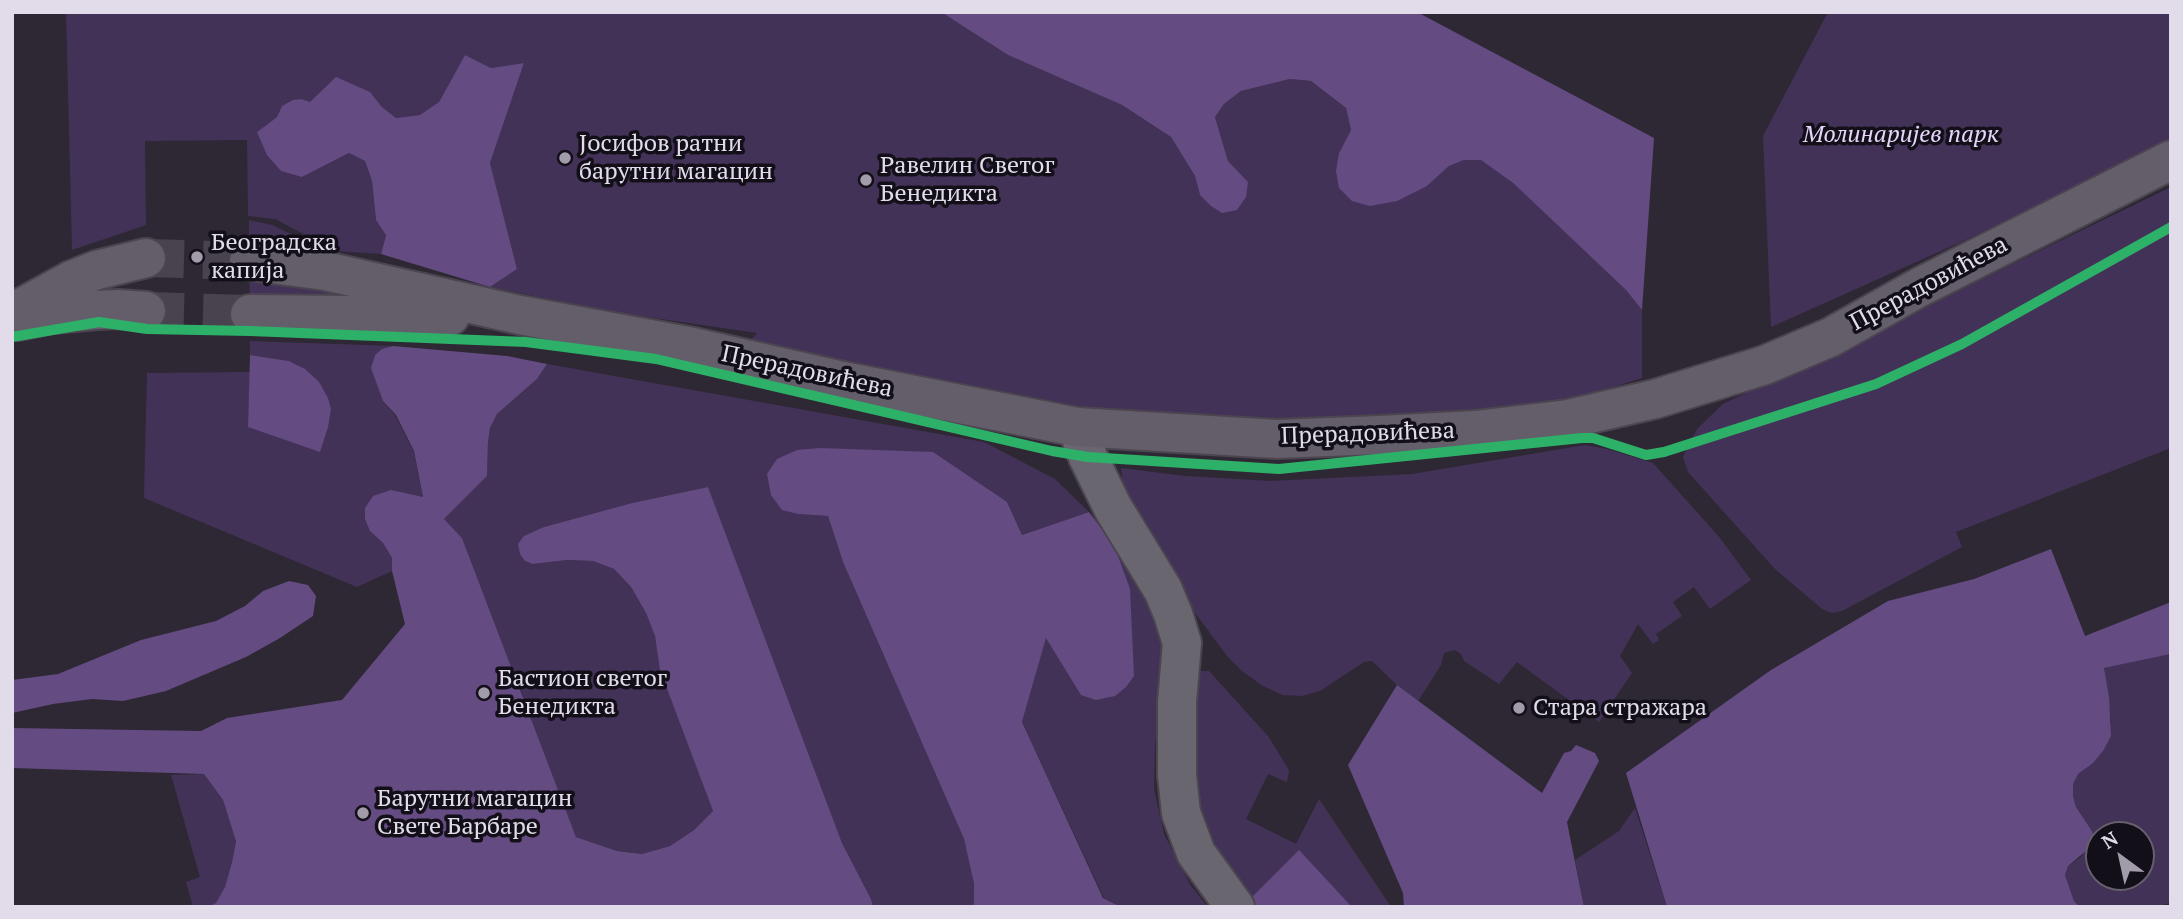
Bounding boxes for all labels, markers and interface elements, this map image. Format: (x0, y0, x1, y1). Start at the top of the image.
park label: Молинаријев парк (1803, 121, 1999, 149)
place label: Јосифов ратни барутни магацин (579, 130, 773, 186)
marker: Јосифов ратни барутни магацин (557, 150, 573, 166)
place label: Равелин Светог Бенедикта (880, 152, 1055, 208)
marker: Равелин Светог Бенедикта (858, 172, 874, 188)
place label: Београдска капија (211, 229, 337, 285)
street label: Прерадовићева (1845, 230, 2013, 338)
marker: Београдска капија (189, 249, 205, 265)
street label: Прерадовићева (719, 340, 895, 404)
street label: Прерадовићева (1281, 417, 1455, 451)
place label: Бастион светог Бенедикта (498, 665, 667, 721)
marker: Бастион светог Бенедикта (476, 685, 492, 701)
place label: Стара стражара (1533, 694, 1707, 722)
marker: Стара стражара (1511, 700, 1527, 716)
place label: Барутни магацин Свете Барбаре (377, 785, 572, 841)
marker: Барутни магацин Свете Барбаре (355, 805, 371, 821)
north arrow (2085, 821, 2155, 891)
text: N (2097, 825, 2122, 854)

